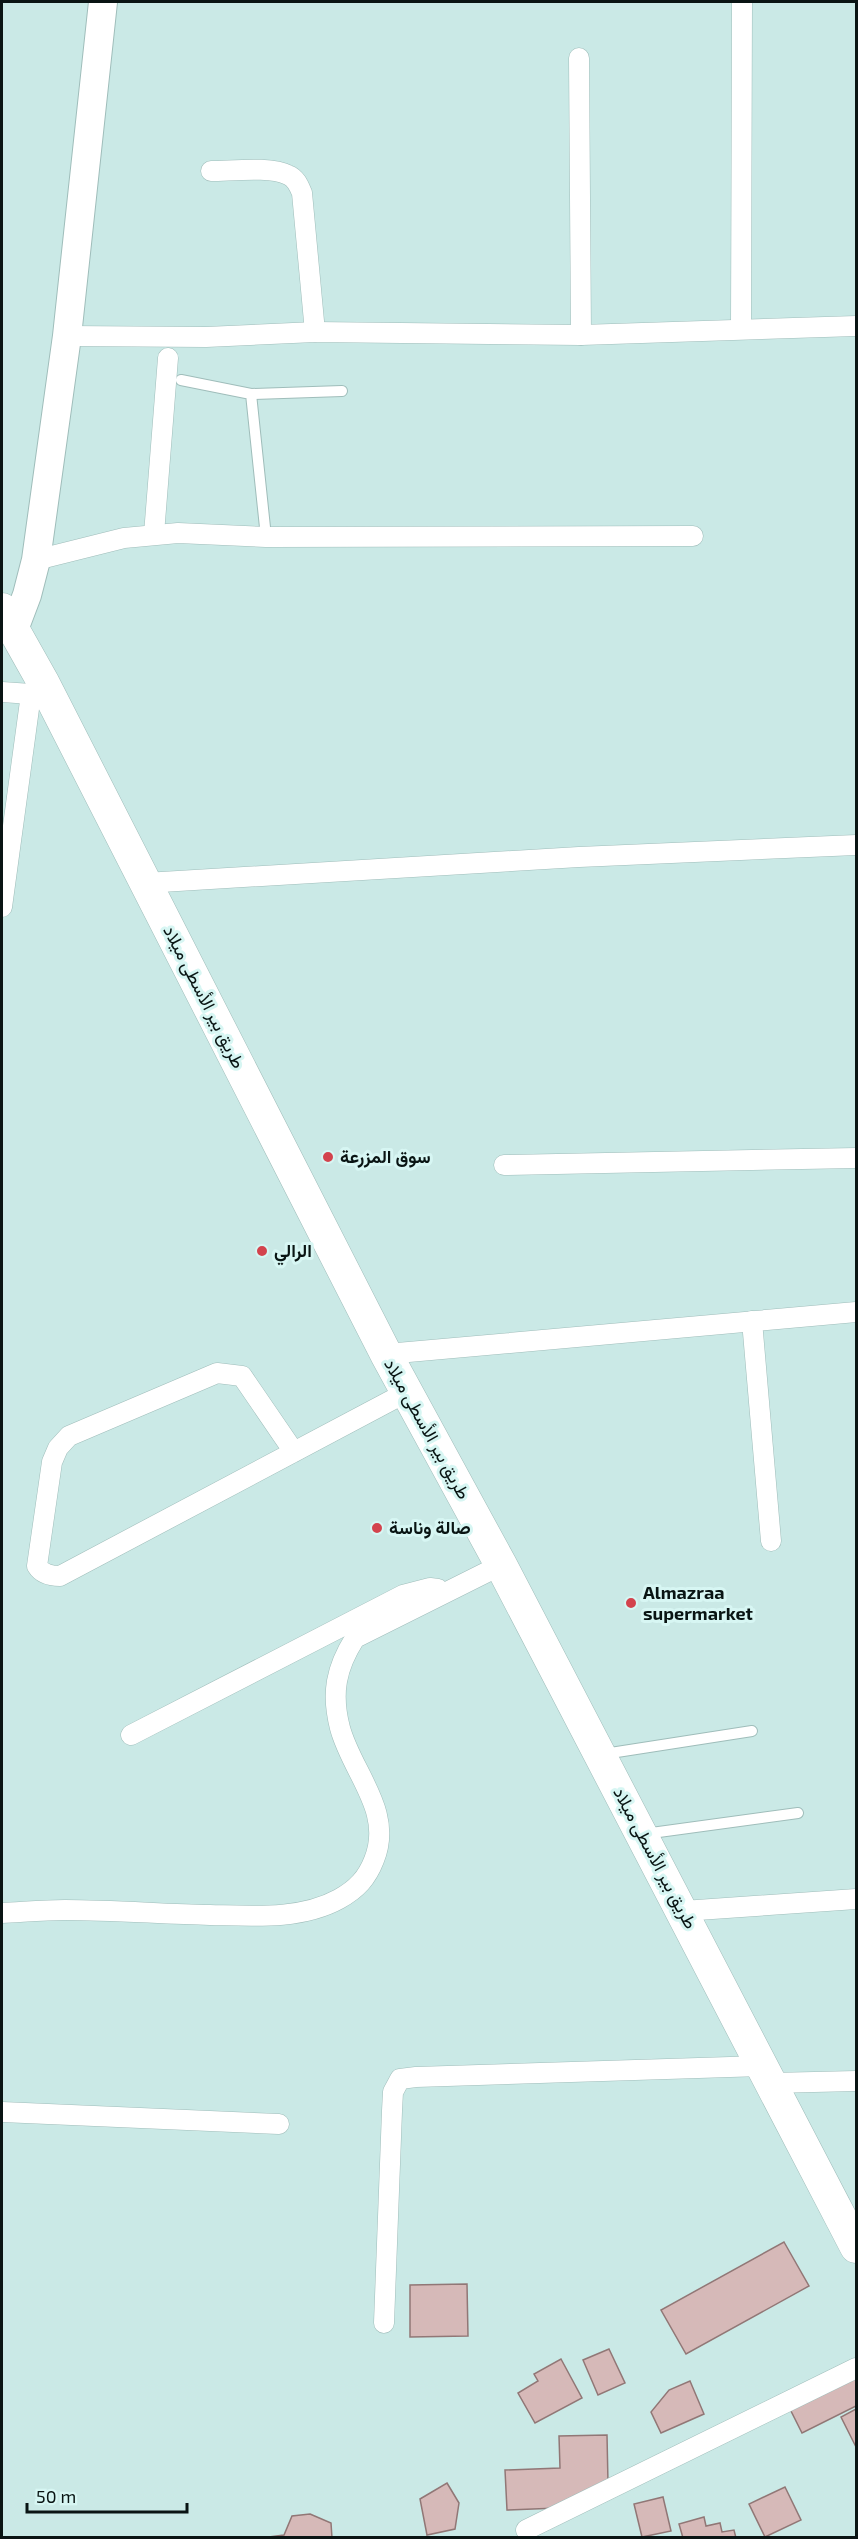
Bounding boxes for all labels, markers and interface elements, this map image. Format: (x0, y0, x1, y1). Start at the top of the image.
street label: طريق بير الأسطى ميلاد (158, 921, 250, 1072)
place label: سوق المزرعة (340, 1145, 431, 1168)
marker: سوق المزرعة (321, 1150, 335, 1164)
place label: الرالي (274, 1239, 312, 1266)
marker: الرالي (255, 1244, 269, 1258)
street label: طريق بير الأسطى ميلاد (379, 1354, 476, 1503)
place label: صالة وناسة (389, 1516, 471, 1539)
marker: صالة وناسة (370, 1521, 384, 1535)
place label: Almazraa supermarket (643, 1581, 754, 1624)
marker: Almazraa supermarket (624, 1596, 638, 1610)
street label: طريق بير الأسطى ميلاد (608, 1783, 703, 1933)
scale bar (27, 2476, 188, 2514)
text: 50 m (36, 2485, 76, 2507)

